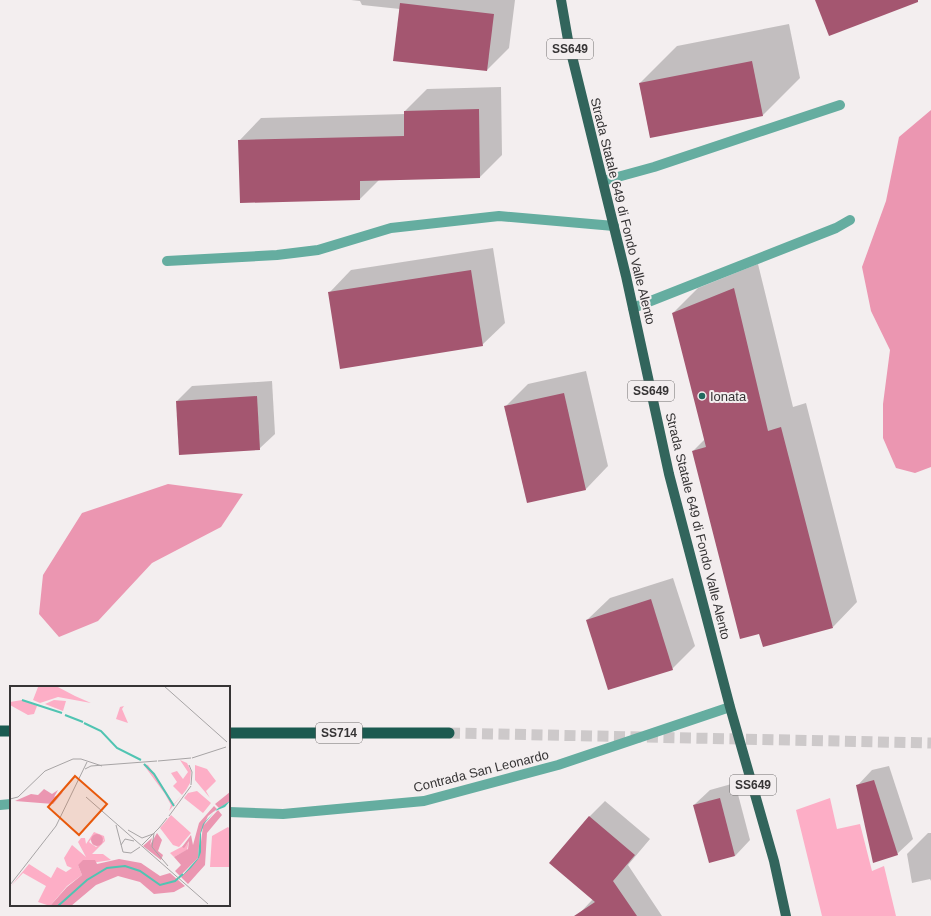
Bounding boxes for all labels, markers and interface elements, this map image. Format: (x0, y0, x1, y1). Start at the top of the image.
road number: SS649 (547, 39, 593, 59)
street label: Strada Statale 649 di Fondo Valle Alento (588, 96, 658, 326)
road number: SS649 (628, 381, 674, 401)
place label: Ionata (710, 389, 747, 404)
marker: Ionata (697, 391, 707, 401)
street label: Strada Statale 649 di Fondo Valle Alento (663, 411, 733, 641)
inset map (10, 686, 230, 906)
road number: SS714 (316, 723, 362, 743)
street label: Contrada San Leonardo (412, 747, 550, 795)
road number: SS649 (730, 775, 776, 795)

